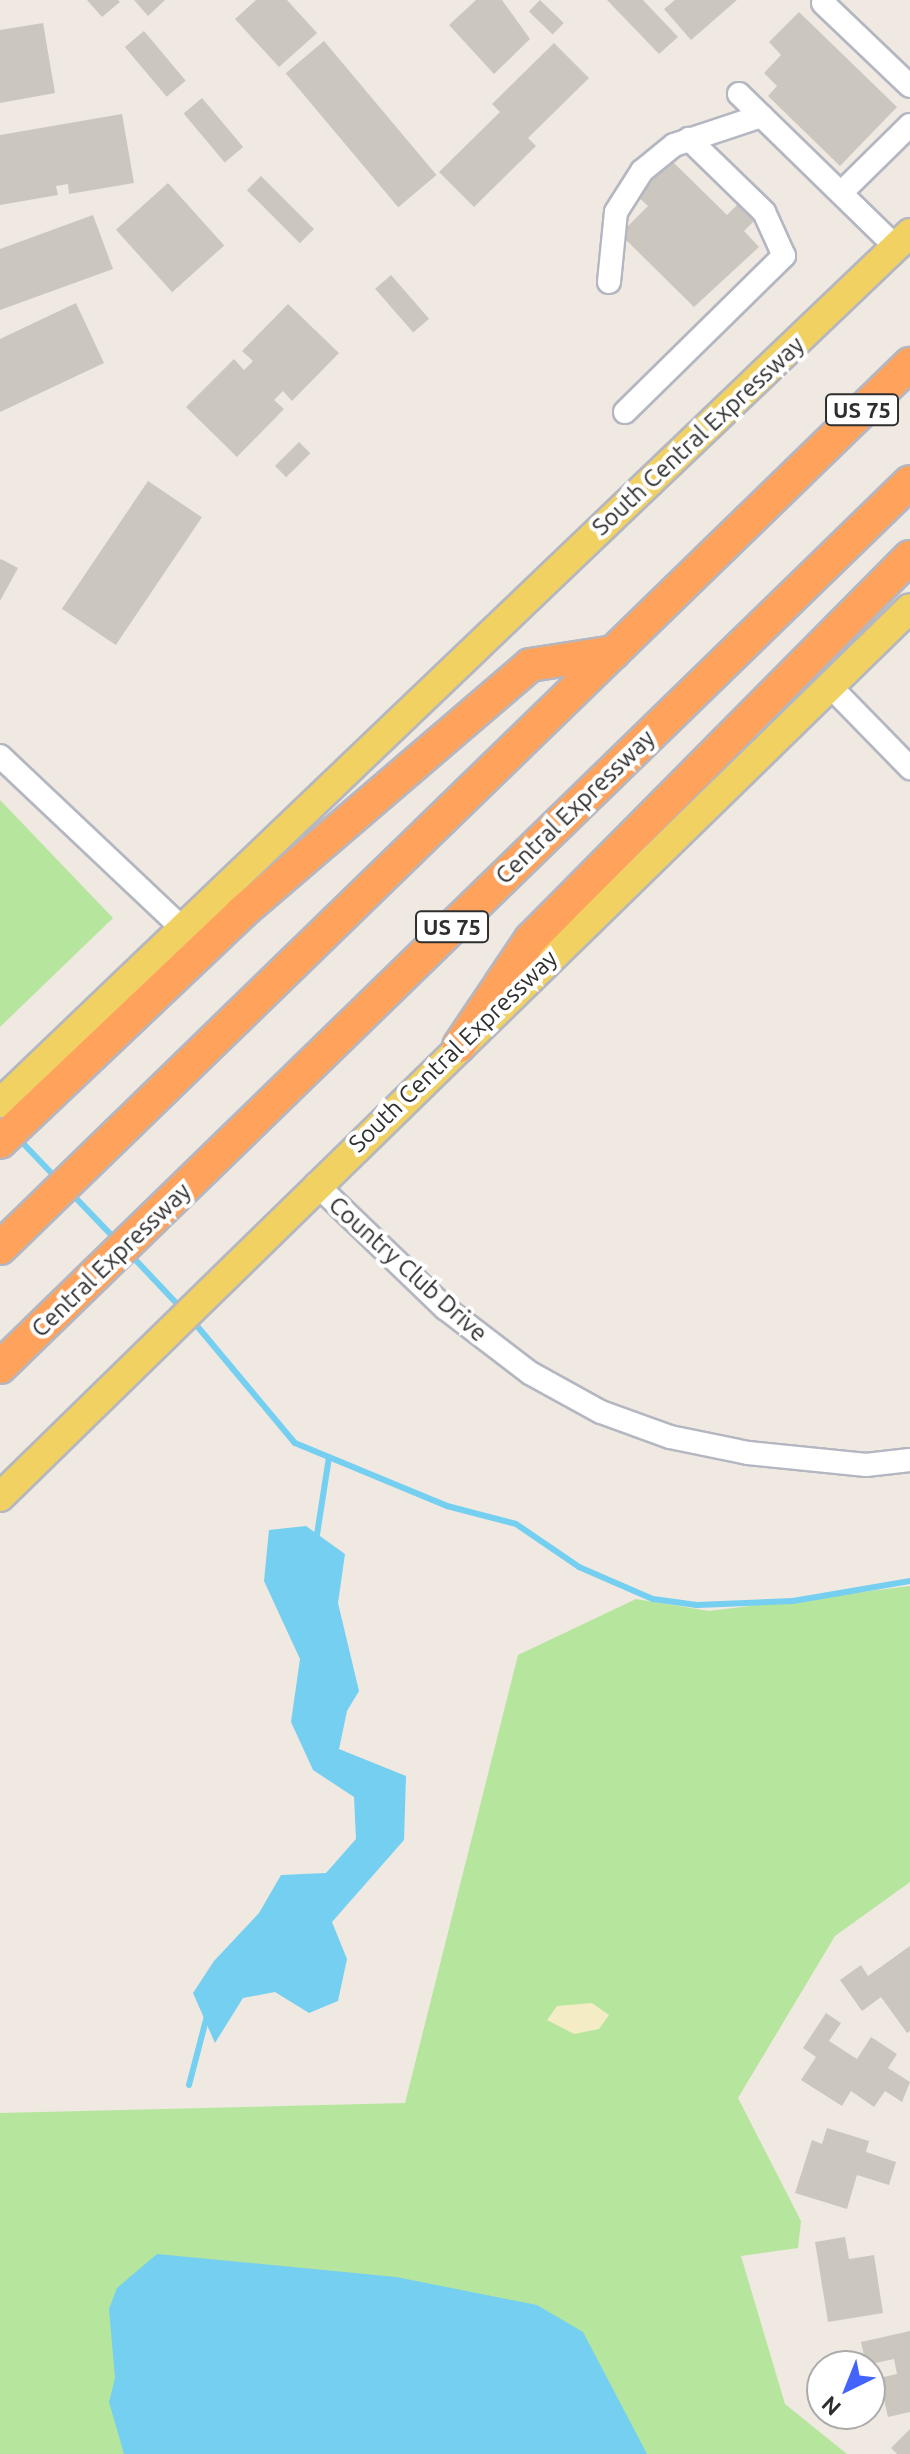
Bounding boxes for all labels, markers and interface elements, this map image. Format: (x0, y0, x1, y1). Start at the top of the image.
street label: South Central Expressway (586, 330, 810, 542)
road number: US 75 (824, 392, 900, 428)
street label: Central Expressway (490, 724, 660, 890)
road number: US 75 (414, 909, 490, 945)
street label: South Central Expressway (343, 944, 563, 1158)
street label: Central Expressway (26, 1177, 196, 1343)
street label: Country Club Drive (323, 1190, 493, 1348)
north arrow (806, 2350, 886, 2430)
text: N (816, 2392, 845, 2421)

